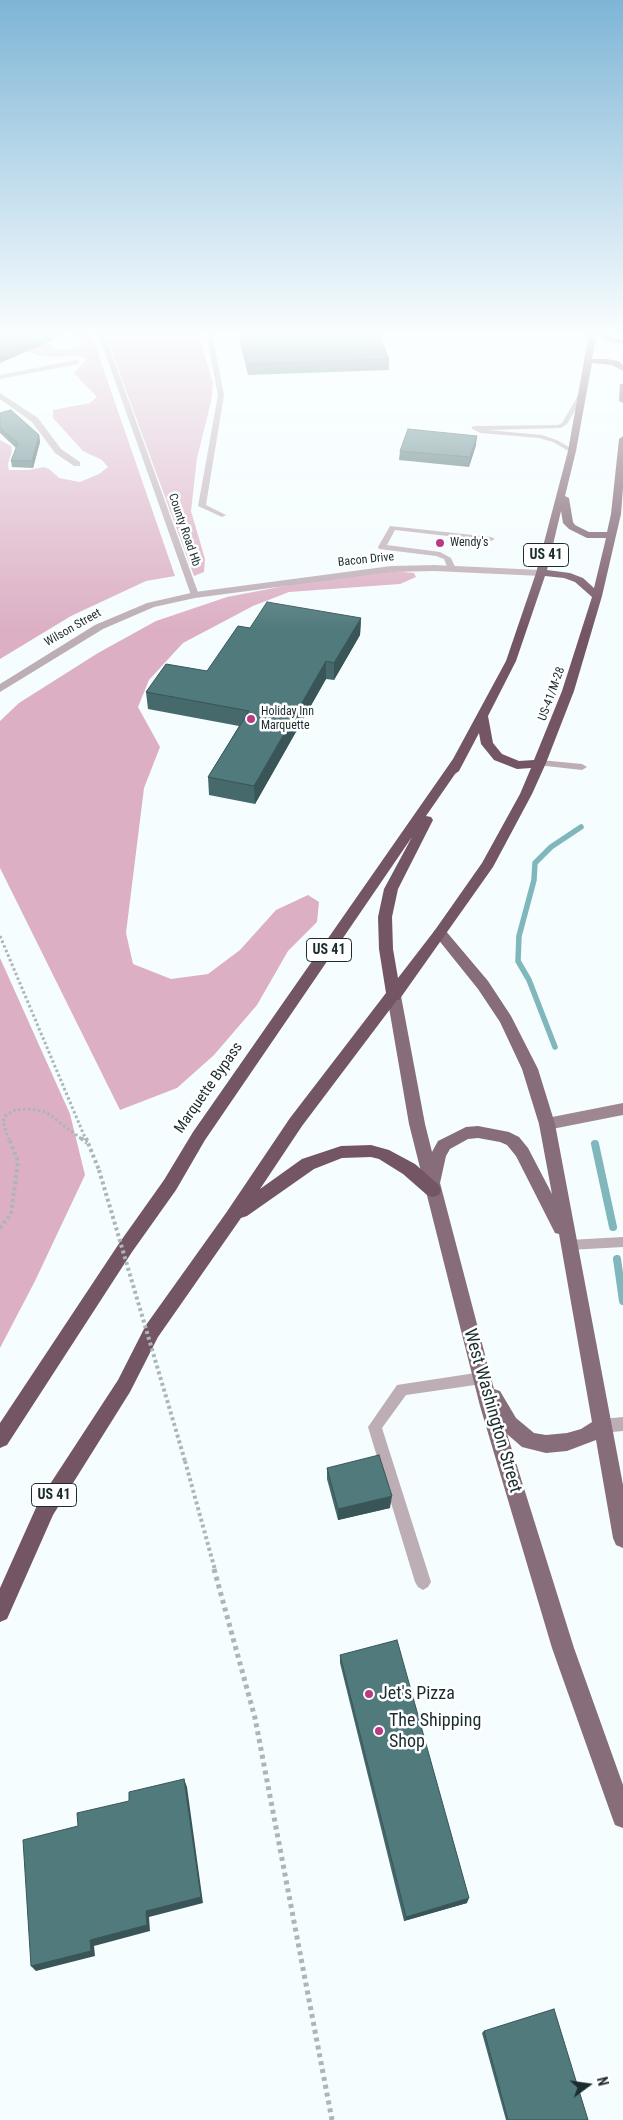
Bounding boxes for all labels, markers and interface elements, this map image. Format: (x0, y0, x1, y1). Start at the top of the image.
street label: County Road Hb (165, 492, 203, 568)
place label: Wendy's (450, 536, 489, 550)
marker: Wendy's (434, 537, 446, 549)
road number: US 41 (524, 544, 568, 566)
street label: Bacon Drive (337, 550, 395, 570)
street label: Wilson Street (42, 606, 104, 650)
street label: US-41/M-28 (536, 665, 568, 723)
place label: Holiday Inn Marquette (261, 705, 314, 733)
marker: Holiday Inn Marquette (245, 713, 257, 725)
road number: US 41 (306, 938, 352, 962)
street label: Marquette Bypass (171, 1039, 247, 1137)
street label: West Washington Street (458, 1327, 526, 1495)
road number: US 41 (32, 1484, 76, 1506)
place label: Jet's Pizza (379, 1683, 455, 1705)
marker: Jet's Pizza (363, 1688, 375, 1700)
place label: The Shipping Shop (389, 1710, 481, 1752)
marker: The Shipping Shop (373, 1725, 385, 1737)
north arrow (563, 2060, 613, 2110)
text: N (594, 2075, 611, 2087)

